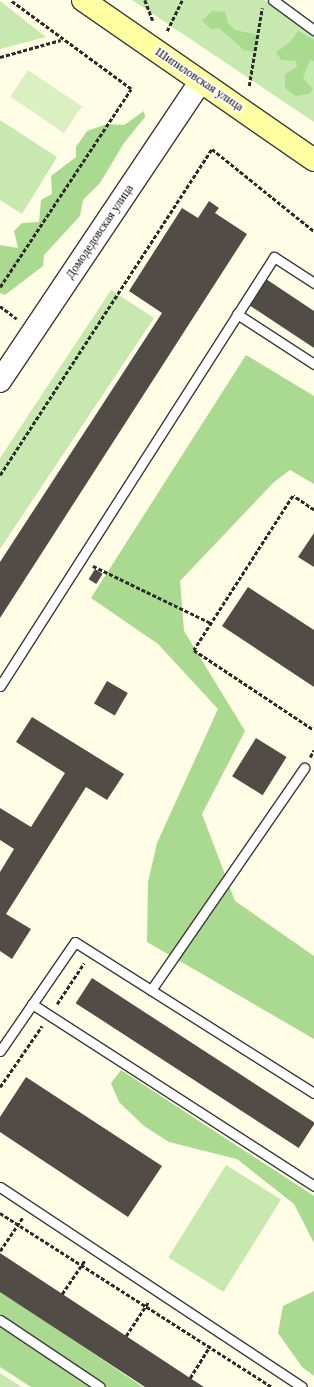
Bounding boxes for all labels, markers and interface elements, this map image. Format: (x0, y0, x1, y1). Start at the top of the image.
street label: Шипиловская улица (152, 45, 246, 115)
street label: Домодедовская улица (63, 182, 137, 282)

